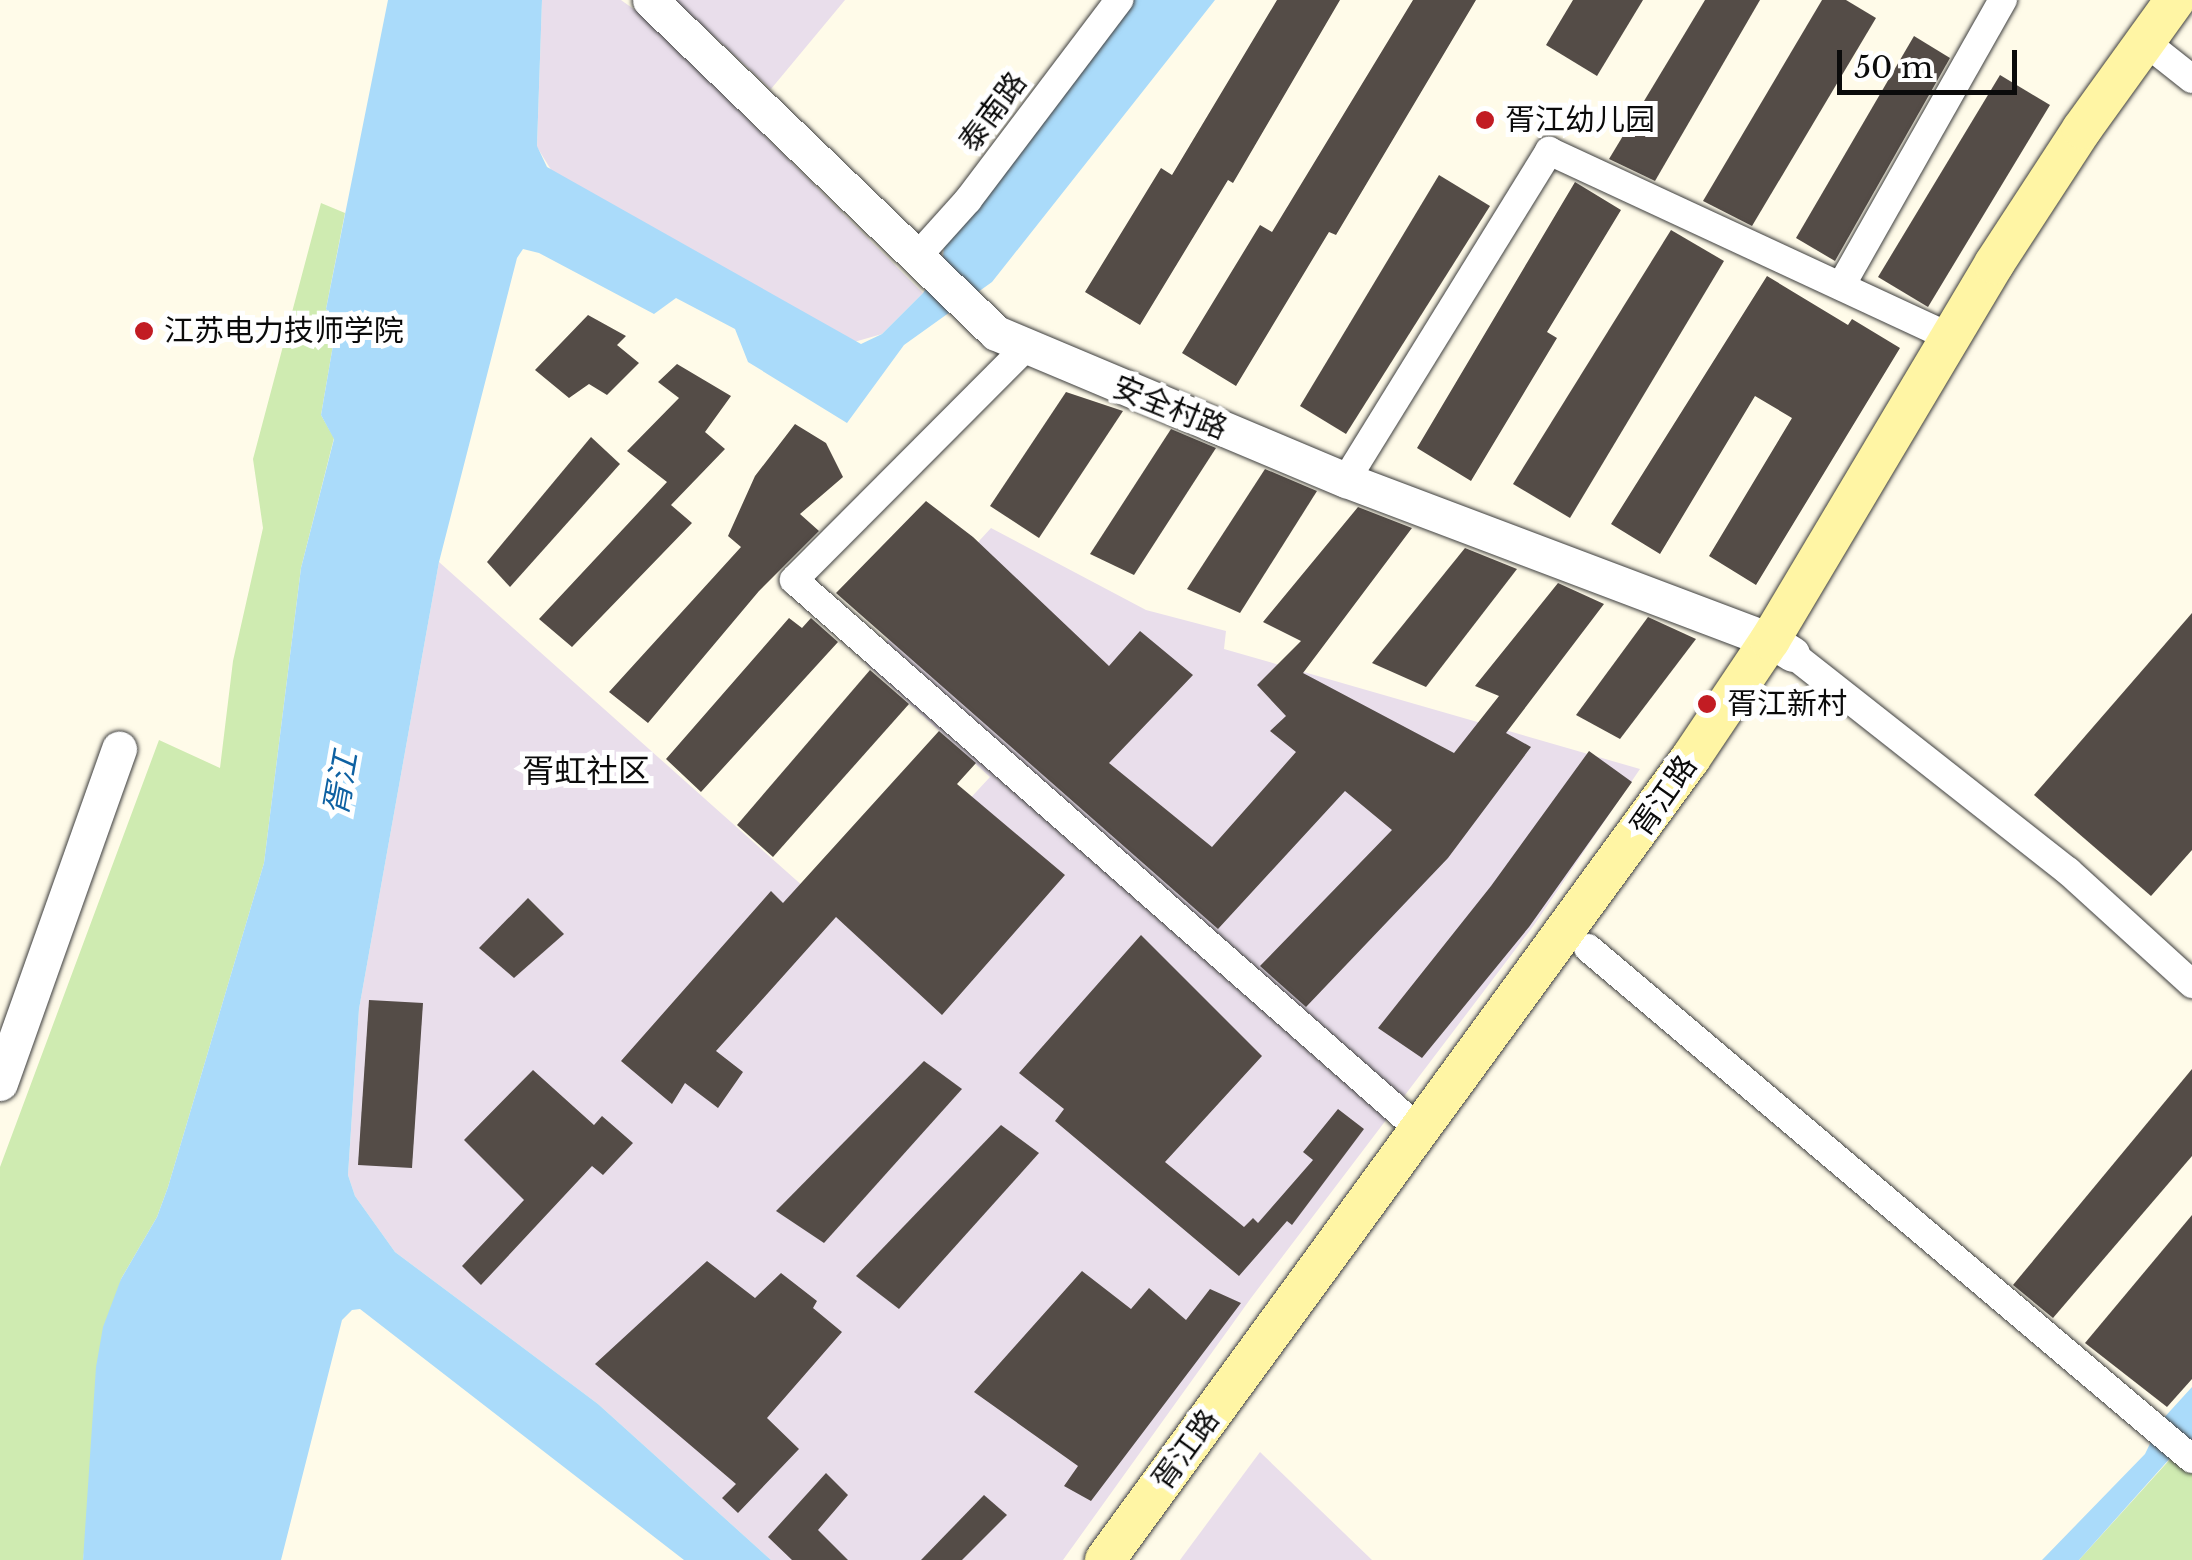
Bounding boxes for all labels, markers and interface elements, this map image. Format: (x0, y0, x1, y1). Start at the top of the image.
scale bar (1842, 30, 2022, 92)
text: 50 m (1854, 49, 1933, 86)
street label: 泰南路 (952, 65, 1034, 159)
place label: 胥江幼儿园 (1505, 102, 1655, 138)
marker: 胥江幼儿园 (1474, 109, 1496, 131)
place label: 江苏电力技师学院 (164, 313, 404, 349)
marker: 江苏电力技师学院 (133, 320, 155, 342)
street label: 安全村路 (1108, 369, 1232, 447)
place label: 胥江新村 (1727, 686, 1847, 722)
marker: 胥江新村 (1696, 693, 1718, 715)
water label: 胥江 (317, 749, 365, 819)
street label: 胥江路 (1623, 749, 1705, 843)
district label: 胥虹社区 (522, 752, 650, 790)
street label: 胥江路 (1145, 1403, 1227, 1497)

